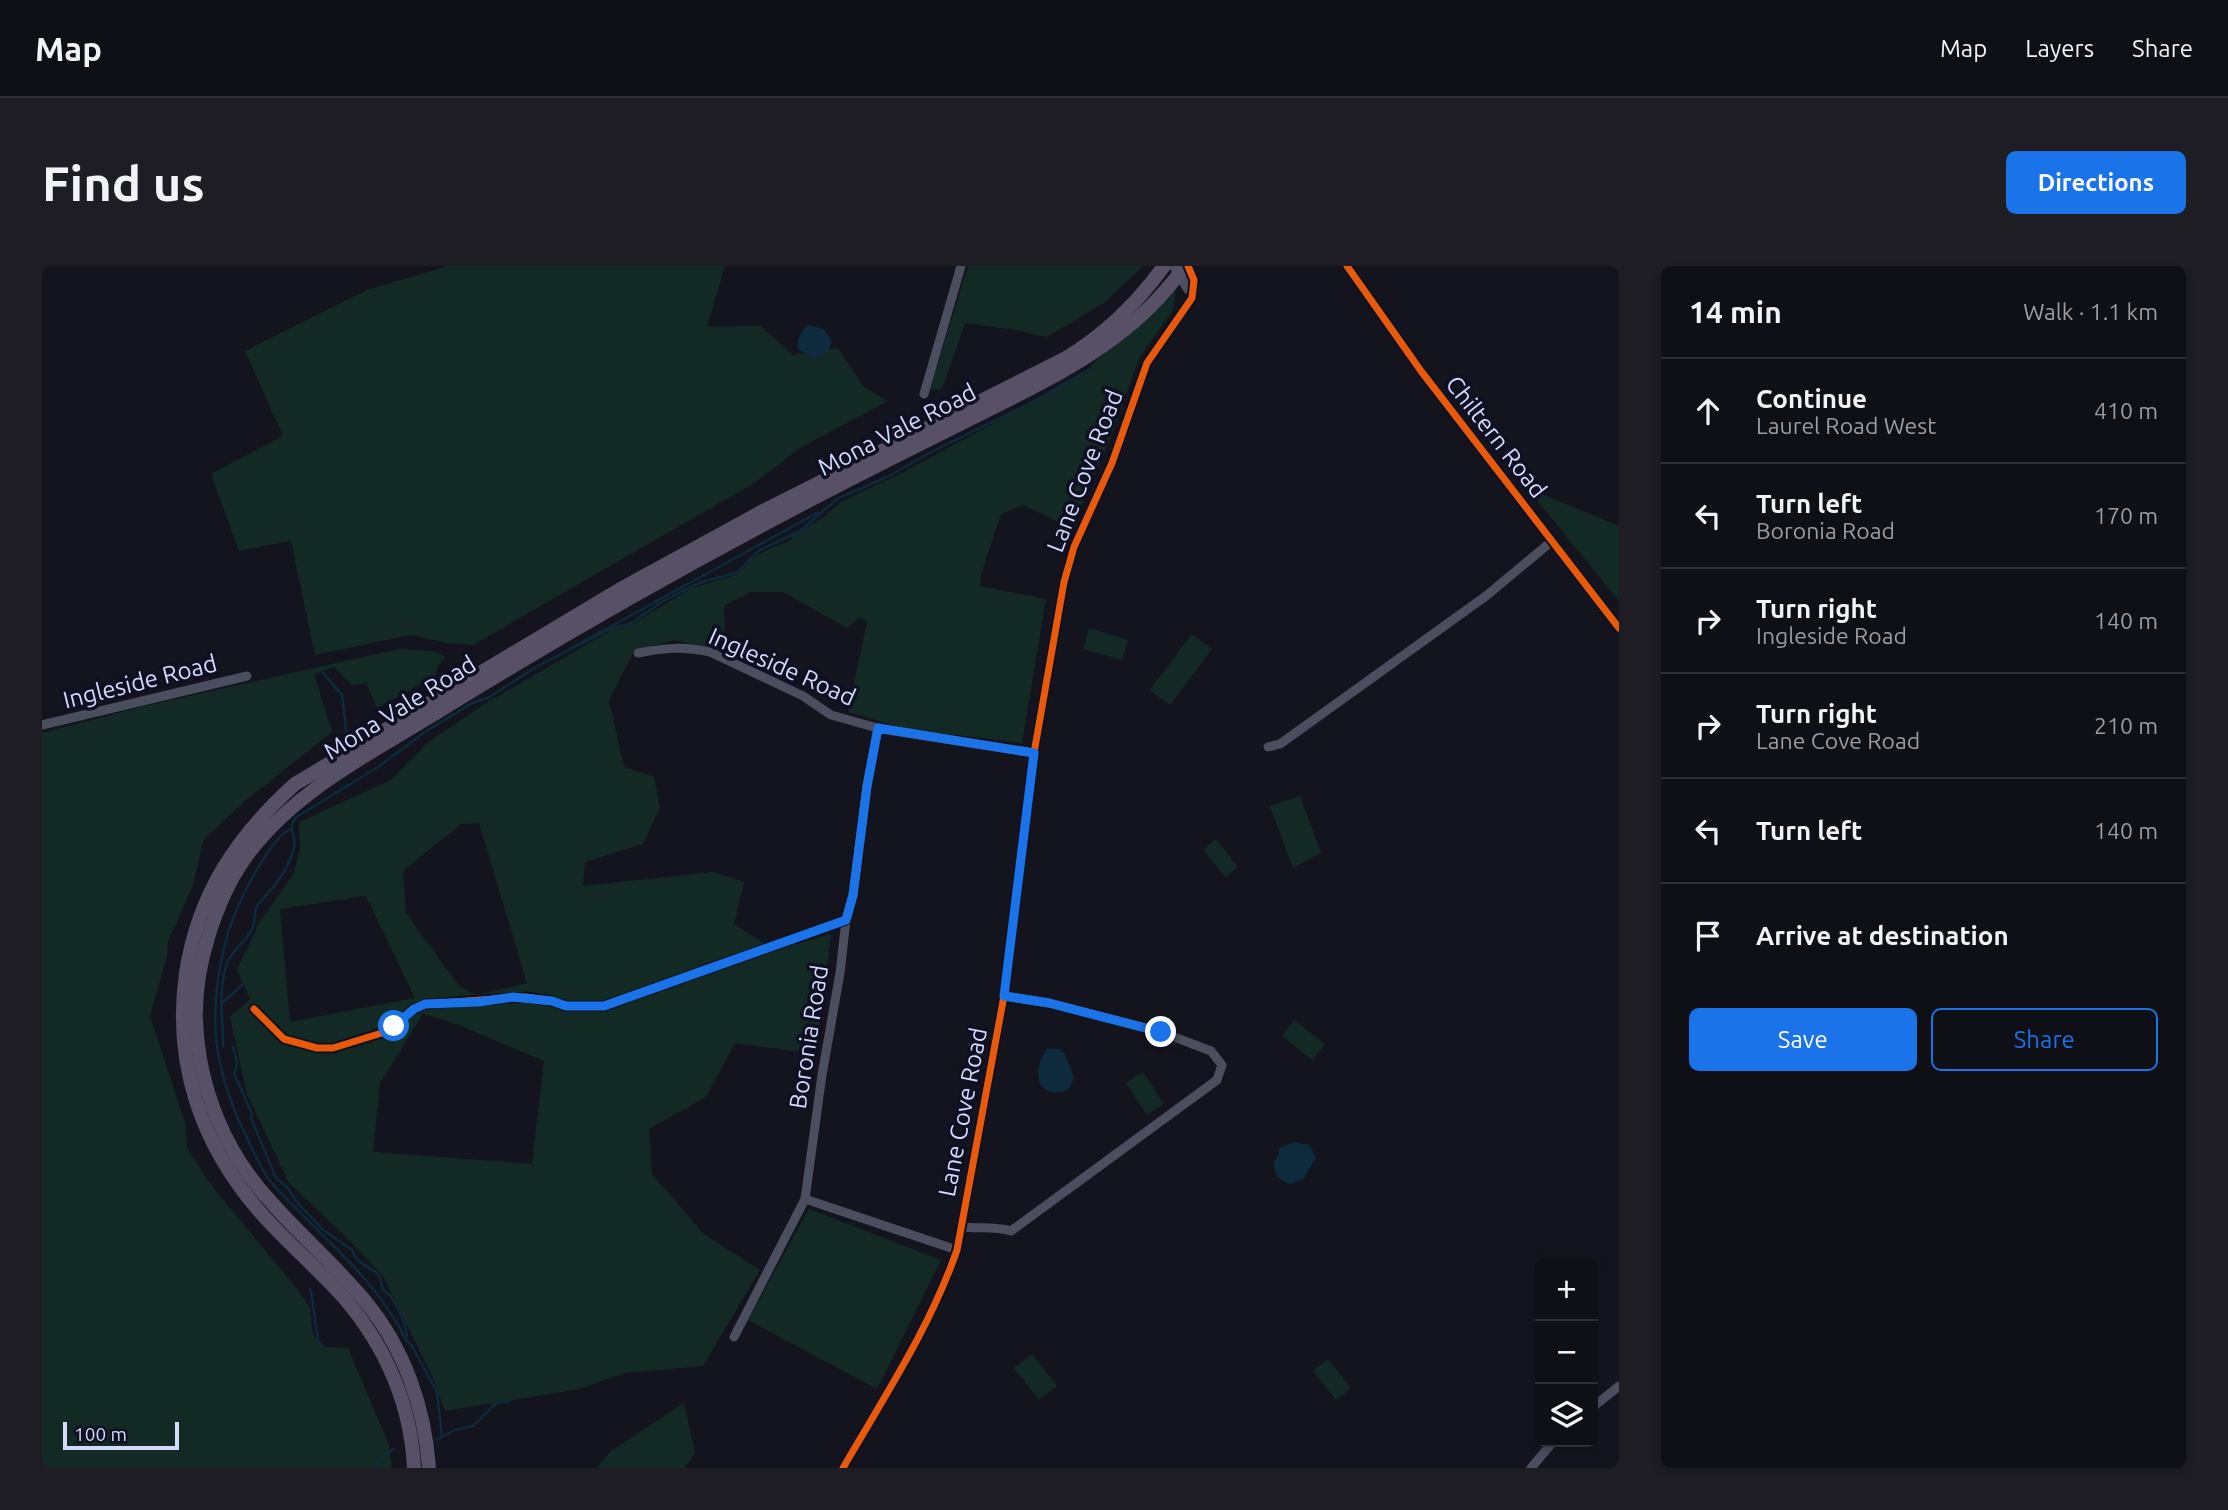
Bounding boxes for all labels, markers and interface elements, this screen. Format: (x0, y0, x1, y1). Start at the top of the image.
text: Map (35, 30, 102, 67)
text: Map (1940, 35, 1987, 62)
text: Layers (2025, 35, 2094, 62)
text: Share (2132, 35, 2193, 62)
button: Directions (2006, 151, 2186, 214)
text: Find us (42, 155, 205, 210)
text: 14 min (1689, 295, 1782, 329)
text: Walk · 1.1 km (2023, 299, 2158, 324)
street label: Chiltern Road (1441, 371, 1552, 503)
street label: Mona Vale Road (813, 378, 980, 481)
text: Continue (1756, 384, 1867, 413)
street label: Lane Cove Road (1041, 386, 1128, 556)
icon: ahead (1689, 392, 1727, 430)
text: 410 m (2094, 398, 2158, 423)
text: Laurel Road West (1756, 413, 1936, 438)
text: Turn left (1756, 489, 1862, 518)
icon: left (1689, 497, 1727, 535)
text: 170 m (2094, 503, 2158, 528)
text: Boronia Road (1756, 518, 1895, 543)
text: Turn right (1756, 594, 1877, 623)
icon: right (1689, 602, 1727, 640)
text: 140 m (2094, 608, 2158, 633)
street label: Ingleside Road (705, 622, 860, 711)
text: Ingleside Road (1756, 623, 1907, 648)
street label: Ingleside Road (60, 649, 220, 714)
street label: Mona Vale Road (319, 650, 481, 765)
text: Turn right (1756, 699, 1877, 728)
icon: right (1689, 707, 1727, 745)
text: 210 m (2094, 713, 2158, 738)
text: Lane Cove Road (1756, 728, 1920, 753)
icon: left (1689, 812, 1727, 850)
text: Turn left (1756, 816, 1862, 845)
text: 140 m (2094, 818, 2158, 843)
icon: arrive (1689, 917, 1727, 955)
text: Arrive at destination (1756, 921, 2009, 950)
street label: Boronia Road (784, 963, 833, 1111)
button: Save (1689, 1008, 1917, 1071)
button: Share (1931, 1008, 2158, 1071)
route start (378, 1010, 409, 1041)
route end (1145, 1016, 1176, 1047)
street label: Lane Cove Road (933, 1025, 992, 1199)
map controls (1535, 1258, 1598, 1447)
button: + (1535, 1258, 1598, 1321)
button: − (1535, 1321, 1598, 1384)
button: layers (1535, 1384, 1598, 1447)
scale bar (63, 1419, 178, 1451)
text: 100 m (74, 1423, 127, 1445)

